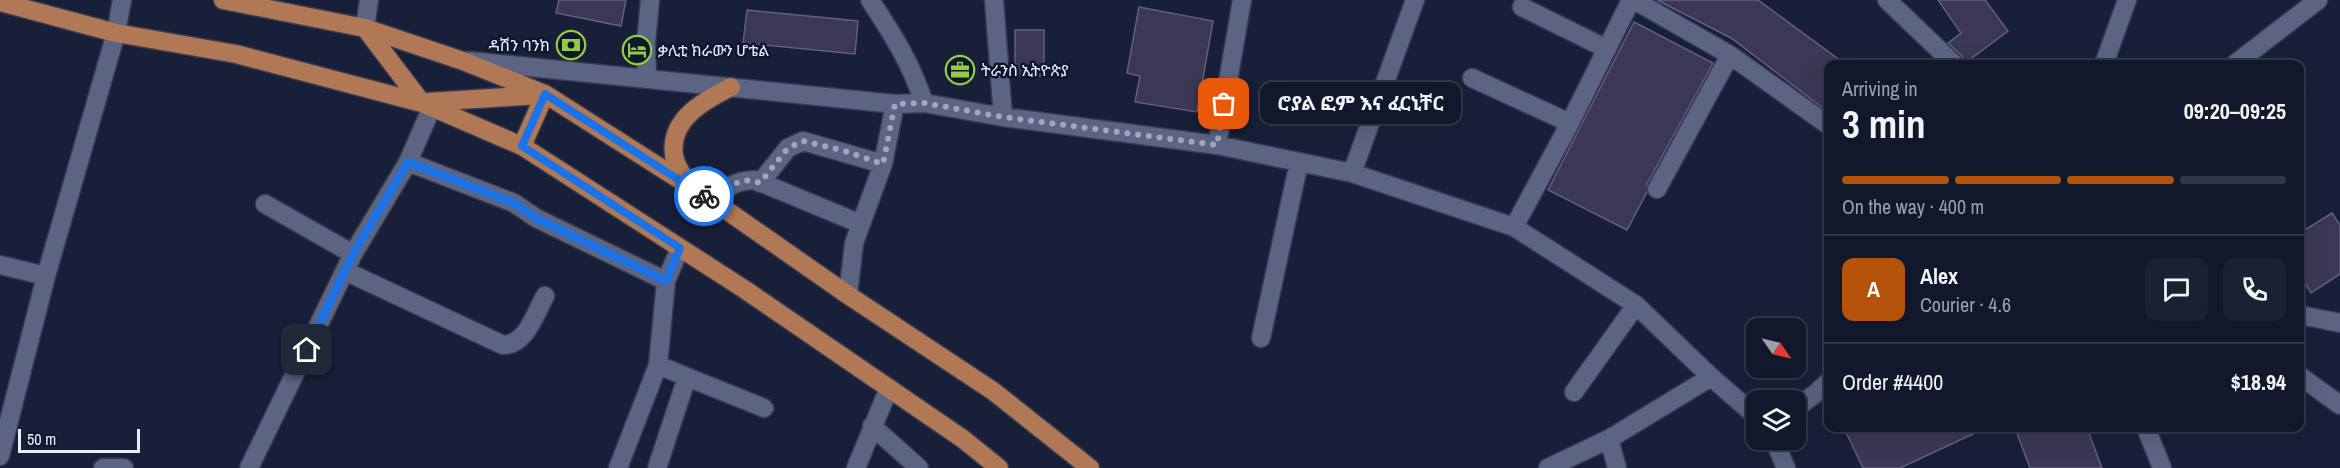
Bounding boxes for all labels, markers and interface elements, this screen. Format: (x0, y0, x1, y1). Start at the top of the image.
bank icon: ዳሽን ባንክ (555, 29, 587, 61)
place label: ዳሽን ባንክ (489, 34, 550, 56)
hotel icon: ቃሊቲ ክራውን ሆቴል (621, 34, 653, 66)
place label: ቃሊቲ ክራውን ሆቴል (658, 39, 769, 61)
office icon: ትራንስ ኢትዮጵያ (944, 54, 976, 86)
place label: ትራንስ ኢትዮጵያ (981, 59, 1069, 81)
text: Arriving in (1842, 75, 1918, 102)
pin (1198, 78, 1249, 129)
callout: ሮያል ፎም እና ፈርኒቸር (1260, 83, 1461, 125)
icon: bag (1207, 87, 1240, 120)
text: ሮያል ፎም እና ፈርኒቸር (1278, 89, 1443, 116)
text: 09:20–09:25 (2184, 96, 2286, 126)
text: 3 min (1842, 98, 1926, 150)
courier (674, 166, 734, 226)
icon: bike (688, 180, 721, 213)
text: On the way · 400 m (1842, 193, 1984, 220)
button: chat (2145, 258, 2208, 321)
button: phone (2223, 258, 2286, 321)
text: Alex (1920, 261, 1958, 291)
text: A (1867, 274, 1880, 304)
text: Courier · 4.6 (1920, 291, 2011, 318)
north arrow (1746, 318, 1806, 378)
map controls (1746, 318, 1806, 450)
pin (281, 324, 332, 375)
icon: home (290, 333, 323, 366)
text: Order #4400 (1842, 367, 1943, 397)
text: $18.94 (2231, 367, 2286, 397)
button: layers (1746, 390, 1806, 450)
scale bar (18, 426, 140, 454)
text: 50 m (27, 428, 56, 450)

